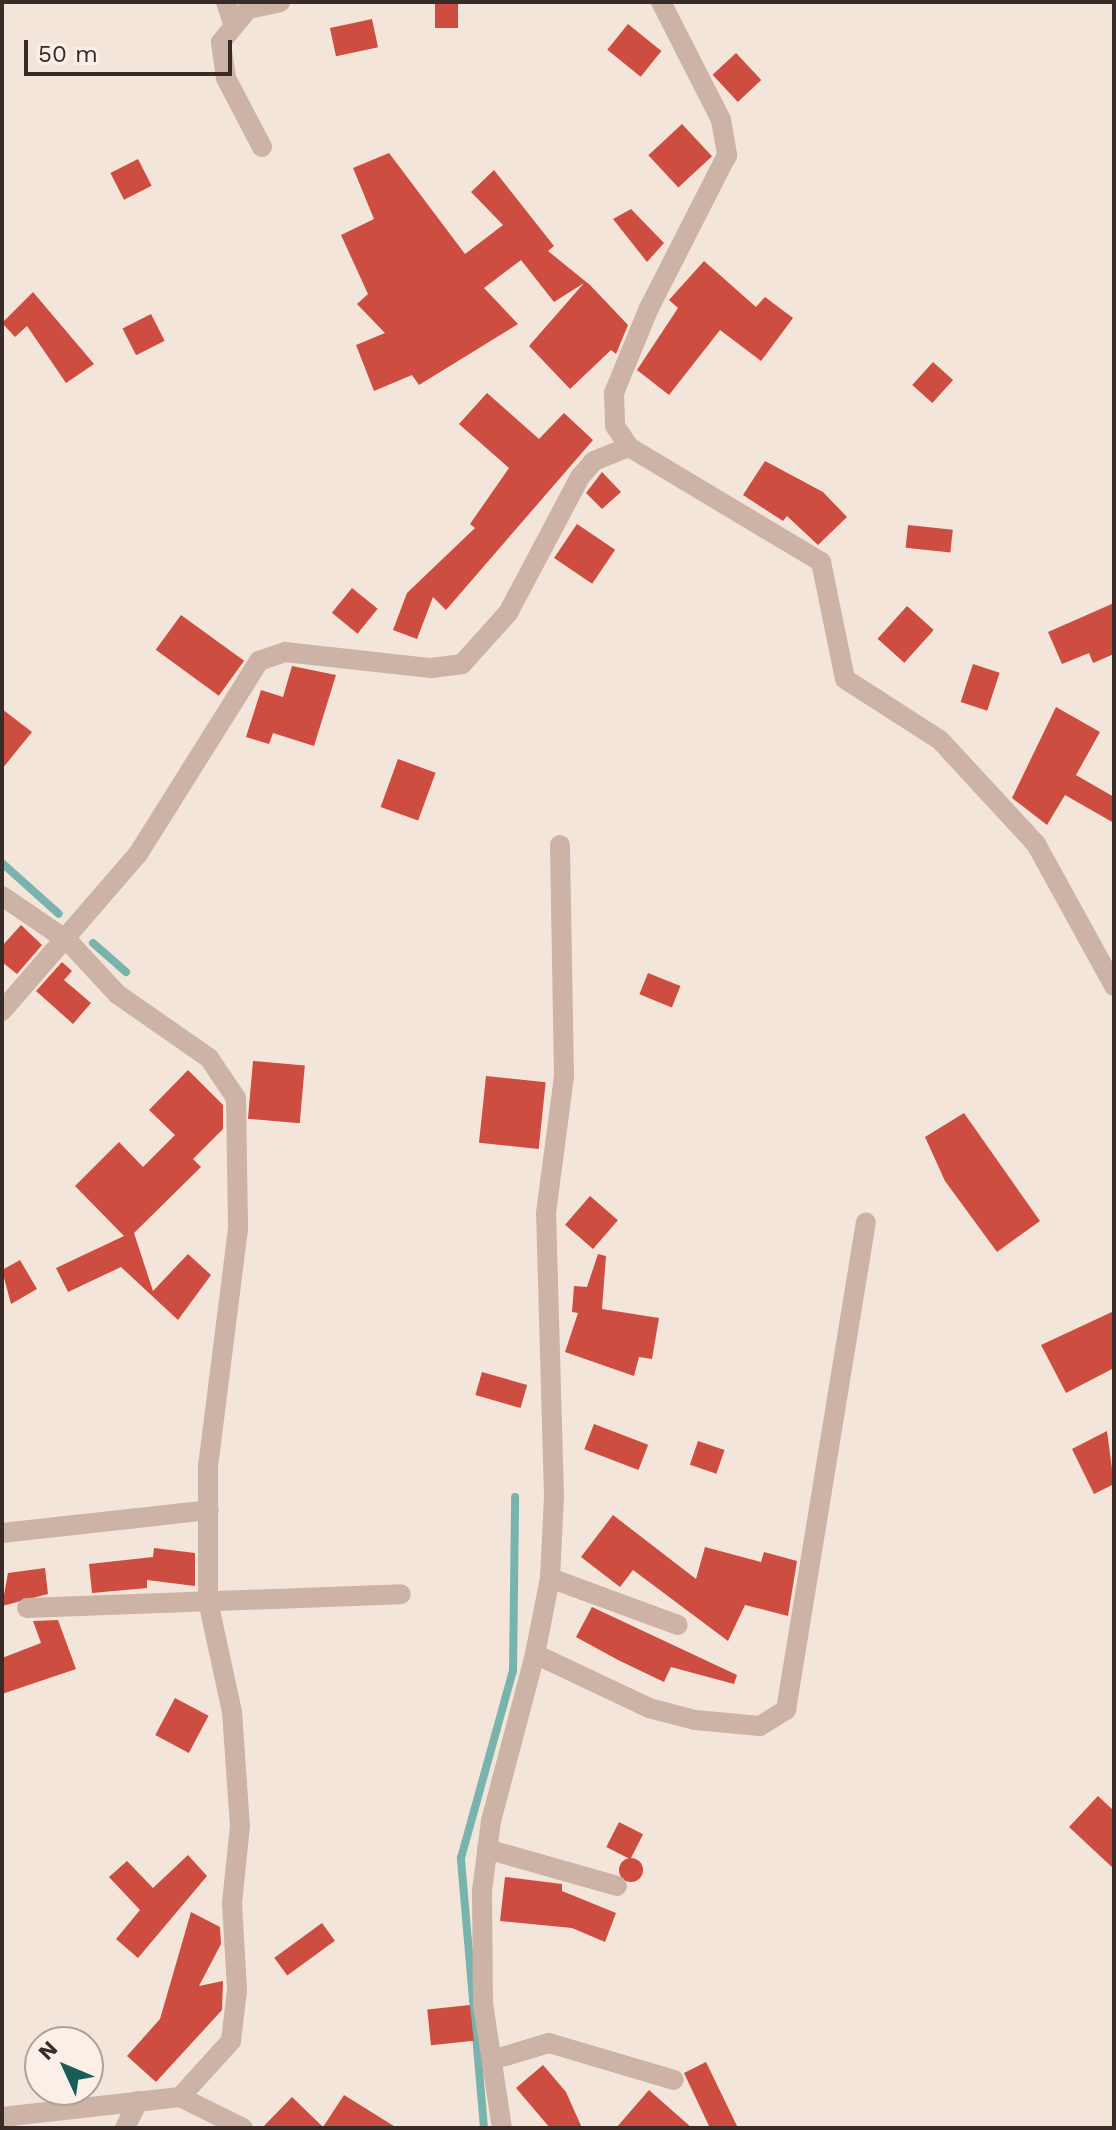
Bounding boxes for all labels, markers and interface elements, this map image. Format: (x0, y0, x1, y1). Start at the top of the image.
scale bar (28, 24, 236, 74)
text: 50 m (38, 40, 98, 68)
north arrow (24, 2026, 104, 2106)
text: N (33, 2036, 62, 2065)

